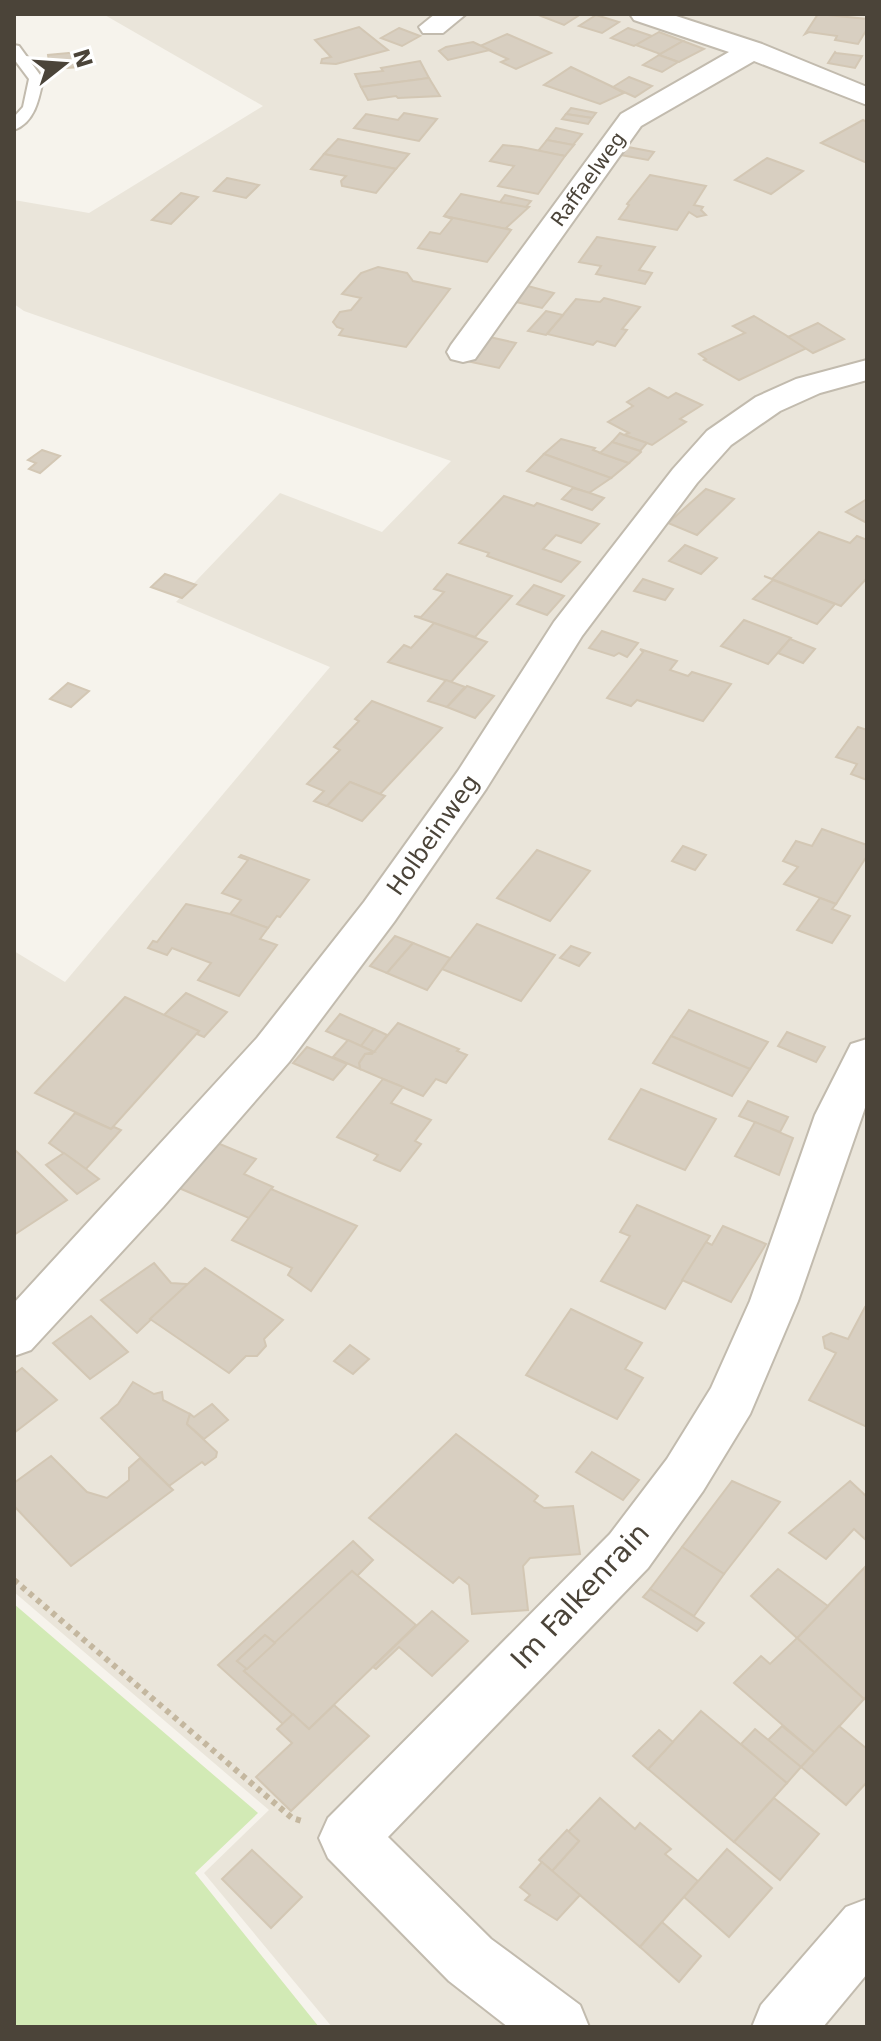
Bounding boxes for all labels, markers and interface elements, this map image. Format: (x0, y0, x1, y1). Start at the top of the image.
north arrow (24, 24, 104, 104)
text: N (68, 46, 97, 71)
street label: Raffaelweg (546, 127, 630, 231)
street label: Holbeinweg (381, 769, 485, 901)
street label: Im Falkenrain (504, 1516, 656, 1676)

